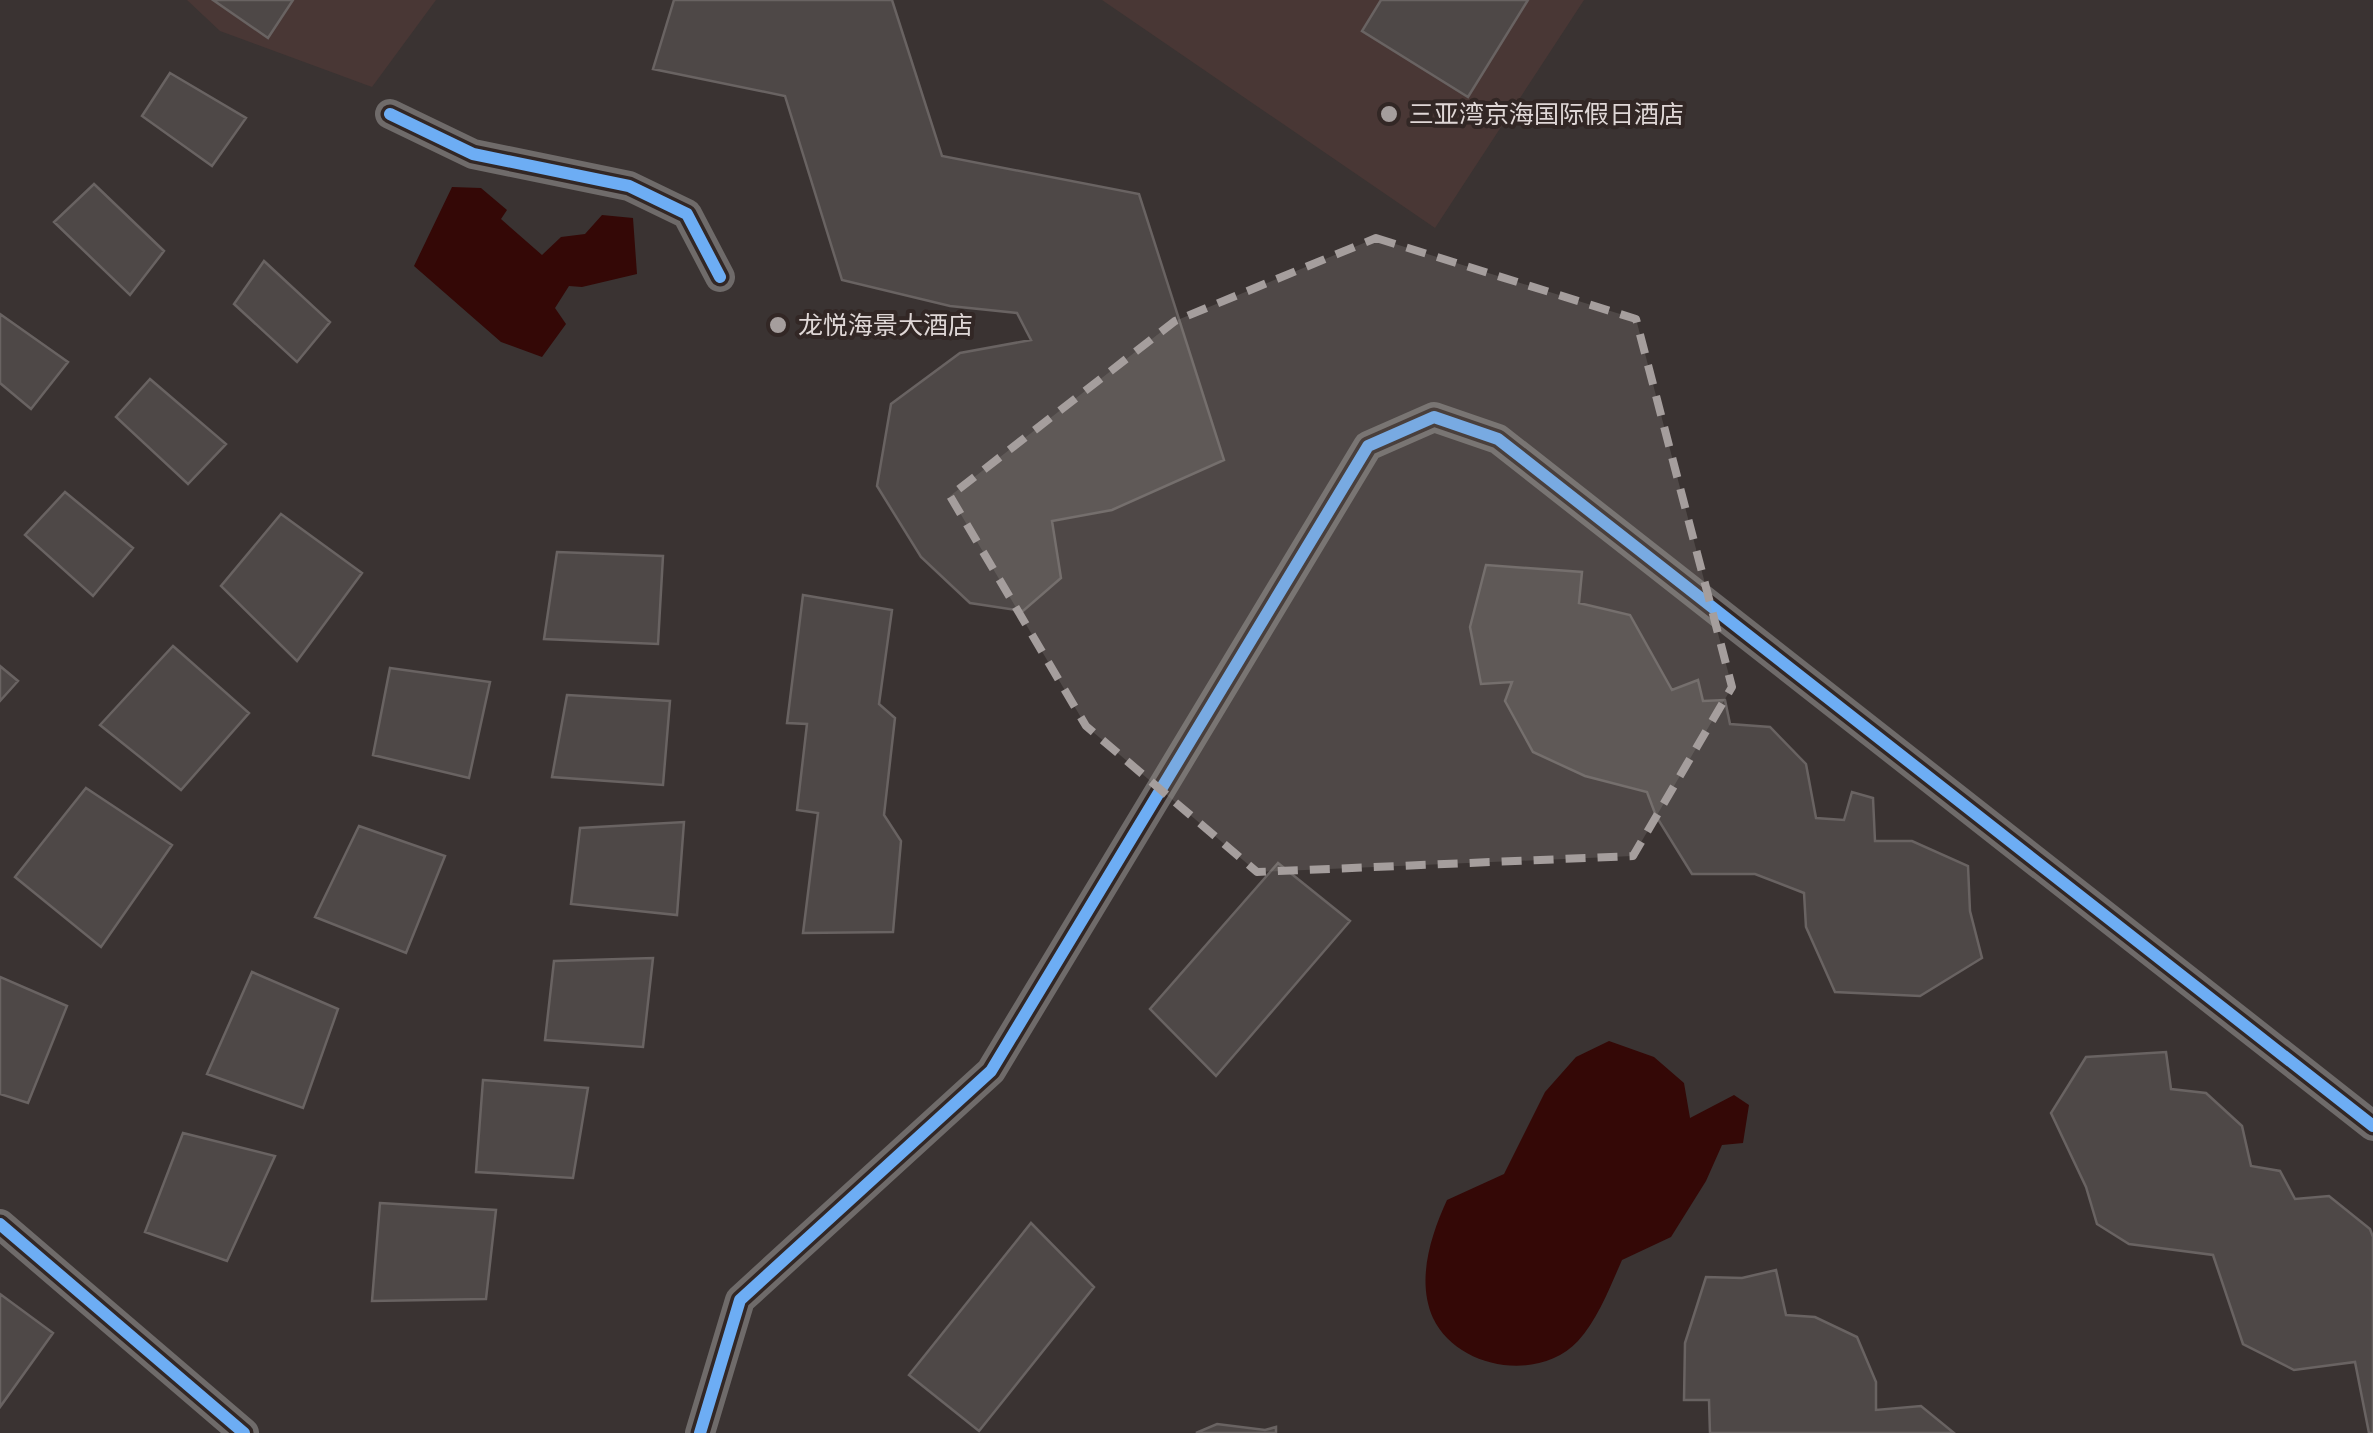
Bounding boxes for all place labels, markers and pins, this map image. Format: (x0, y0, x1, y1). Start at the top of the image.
place label: 三亚湾京海国际假日酒店 (1409, 97, 1684, 131)
marker: 三亚湾京海国际假日酒店 (1378, 103, 1400, 125)
place label: 龙悦海景大酒店 (798, 308, 973, 342)
marker: 龙悦海景大酒店 (767, 314, 789, 336)

